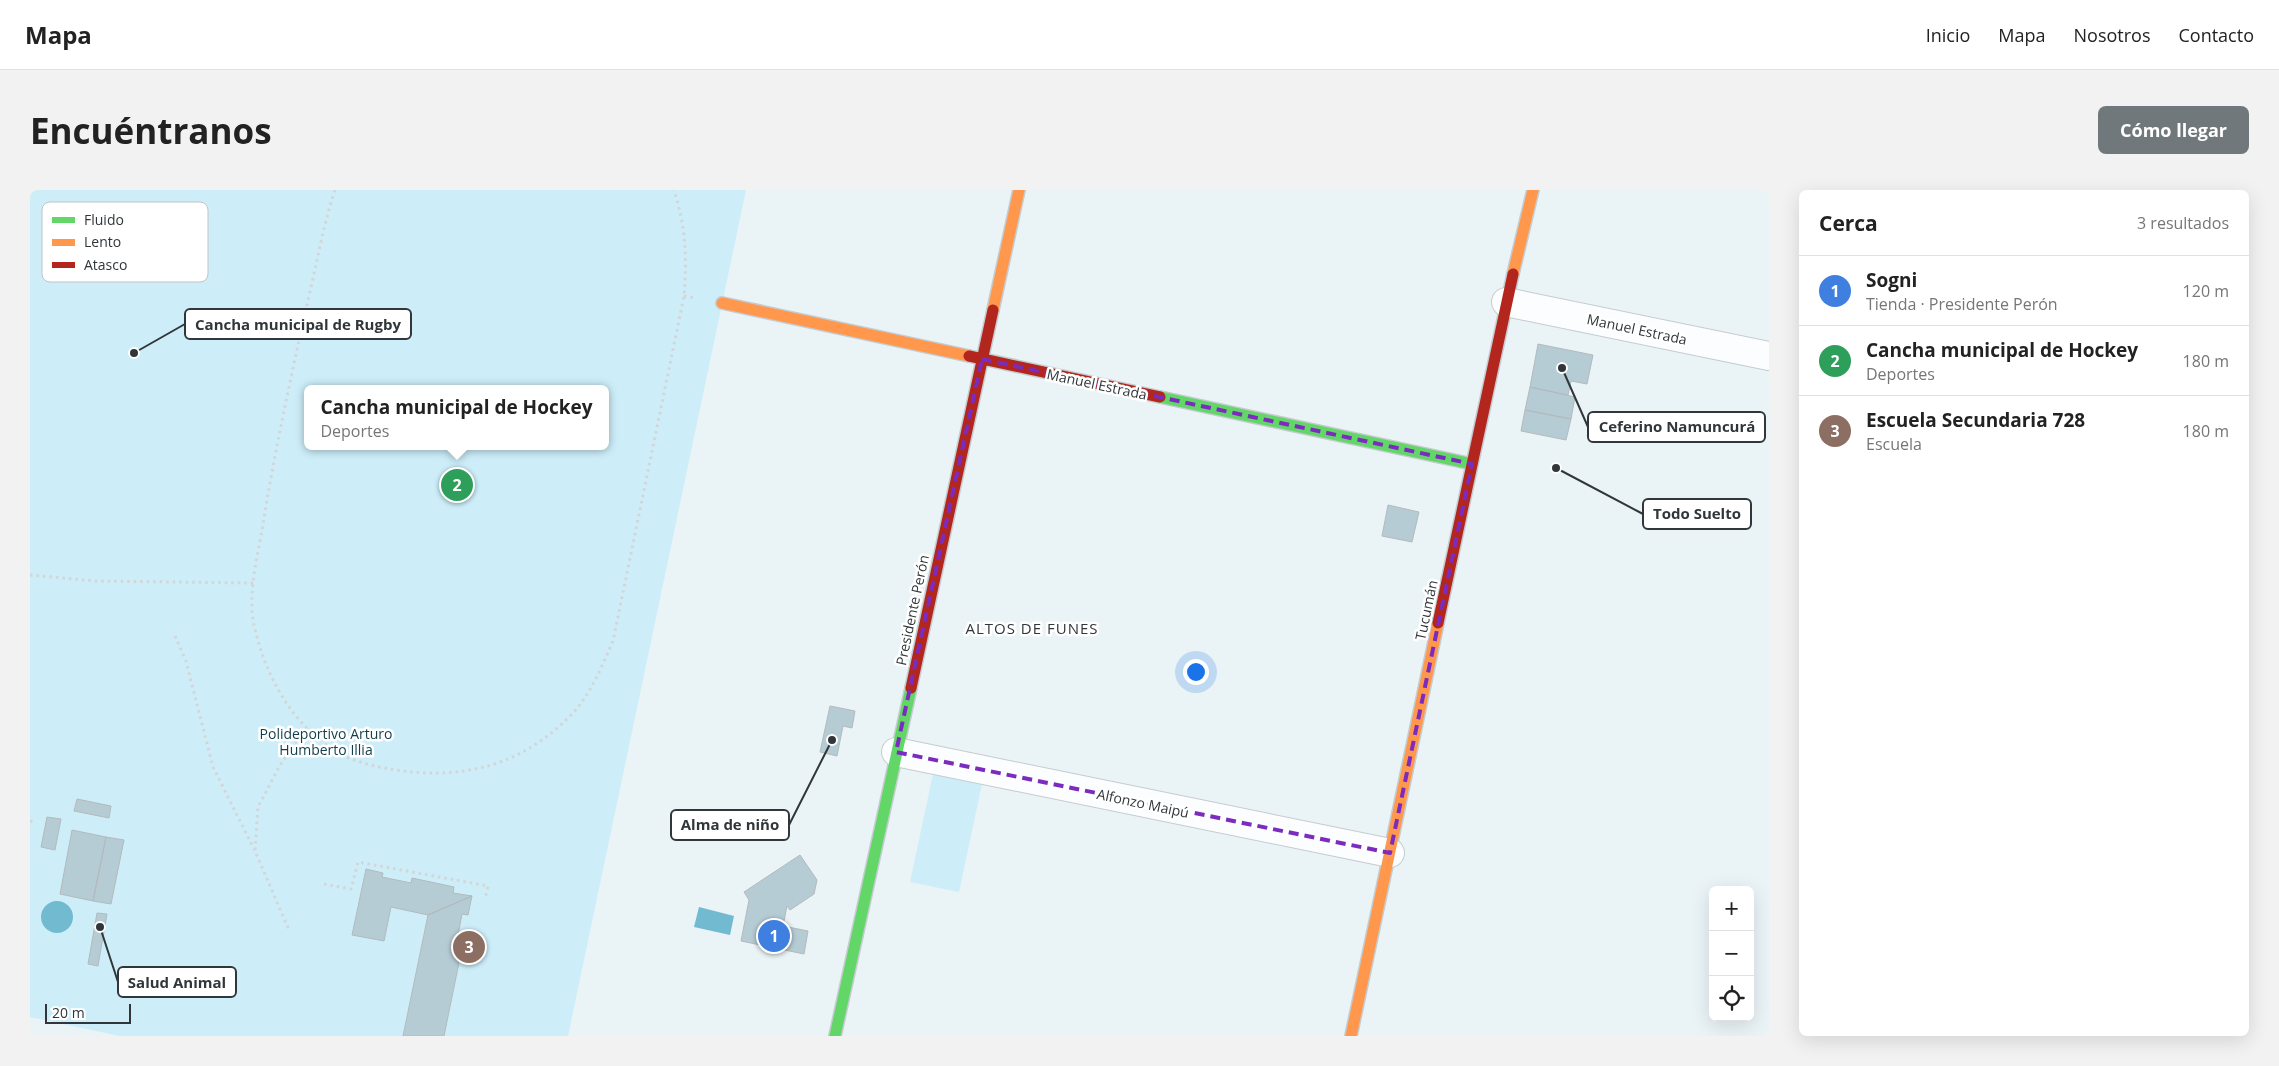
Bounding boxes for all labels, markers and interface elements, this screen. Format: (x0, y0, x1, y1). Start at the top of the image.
text: Mapa (25, 18, 92, 51)
text: Inicio (1926, 23, 1970, 47)
text: Mapa (1998, 23, 2046, 47)
text: Nosotros (2074, 23, 2151, 47)
text: Contacto (2179, 23, 2254, 47)
button: Cómo llegar (2098, 106, 2249, 154)
text: Encuéntranos (30, 107, 272, 154)
legend (42, 202, 208, 282)
text: Cerca (1819, 209, 1878, 237)
text: Fluido (84, 210, 124, 229)
text: 3 resultados (2137, 212, 2229, 234)
text: Lento (84, 232, 121, 251)
text: Atasco (84, 255, 127, 274)
text: Sogni (1866, 267, 1917, 293)
text: 1 (1830, 280, 1840, 302)
text: 120 m (2183, 280, 2229, 302)
text: Tienda · Presidente Perón (1866, 293, 2058, 315)
callout: Cancha municipal de Rugby (185, 309, 411, 339)
street label: Manuel Estrada (1585, 309, 1689, 349)
text: Cancha municipal de Rugby (195, 314, 401, 334)
text: Cancha municipal de Hockey (1866, 337, 2138, 363)
text: 2 (1830, 350, 1840, 372)
text: 180 m (2183, 350, 2229, 372)
text: Deportes (1866, 363, 1935, 385)
street label: Manuel Estrada (1045, 364, 1149, 404)
popup (304, 385, 609, 450)
text: Cancha municipal de Hockey (320, 394, 593, 420)
text: Escuela Secundaria 728 (1866, 407, 2085, 433)
callout: Ceferino Namuncurá (1588, 412, 1765, 442)
text: Ceferino Namuncurá (1599, 416, 1755, 436)
text: Deportes (320, 420, 389, 442)
text: 3 (1830, 420, 1840, 442)
text: 180 m (2183, 420, 2229, 442)
text: Escuela (1866, 433, 1922, 455)
pin: 2 (441, 466, 473, 504)
callout: Todo Suelto (1643, 499, 1751, 529)
text: Todo Suelto (1653, 503, 1741, 523)
street label: Presidente Perón (891, 553, 933, 667)
street label: Tucumán (1410, 578, 1442, 642)
district label: ALTOS DE FUNES (965, 618, 1099, 638)
your location (1183, 659, 1209, 685)
park label: Polideportivo Arturo Humberto Illia (260, 724, 392, 759)
street label: Alfonzo Maipú (1095, 784, 1191, 822)
callout: Alma de niño (671, 810, 789, 840)
text: Alma de niño (681, 814, 779, 834)
map controls (1709, 886, 1754, 1021)
button: + (1709, 886, 1754, 931)
pin: 1 (758, 917, 790, 955)
pin: 3 (453, 928, 485, 966)
button: − (1709, 931, 1754, 976)
callout: Salud Animal (118, 967, 236, 997)
text: Salud Animal (128, 972, 226, 992)
button: locate (1709, 976, 1754, 1021)
scale bar (45, 1001, 131, 1024)
text: 20 m (52, 1003, 85, 1022)

